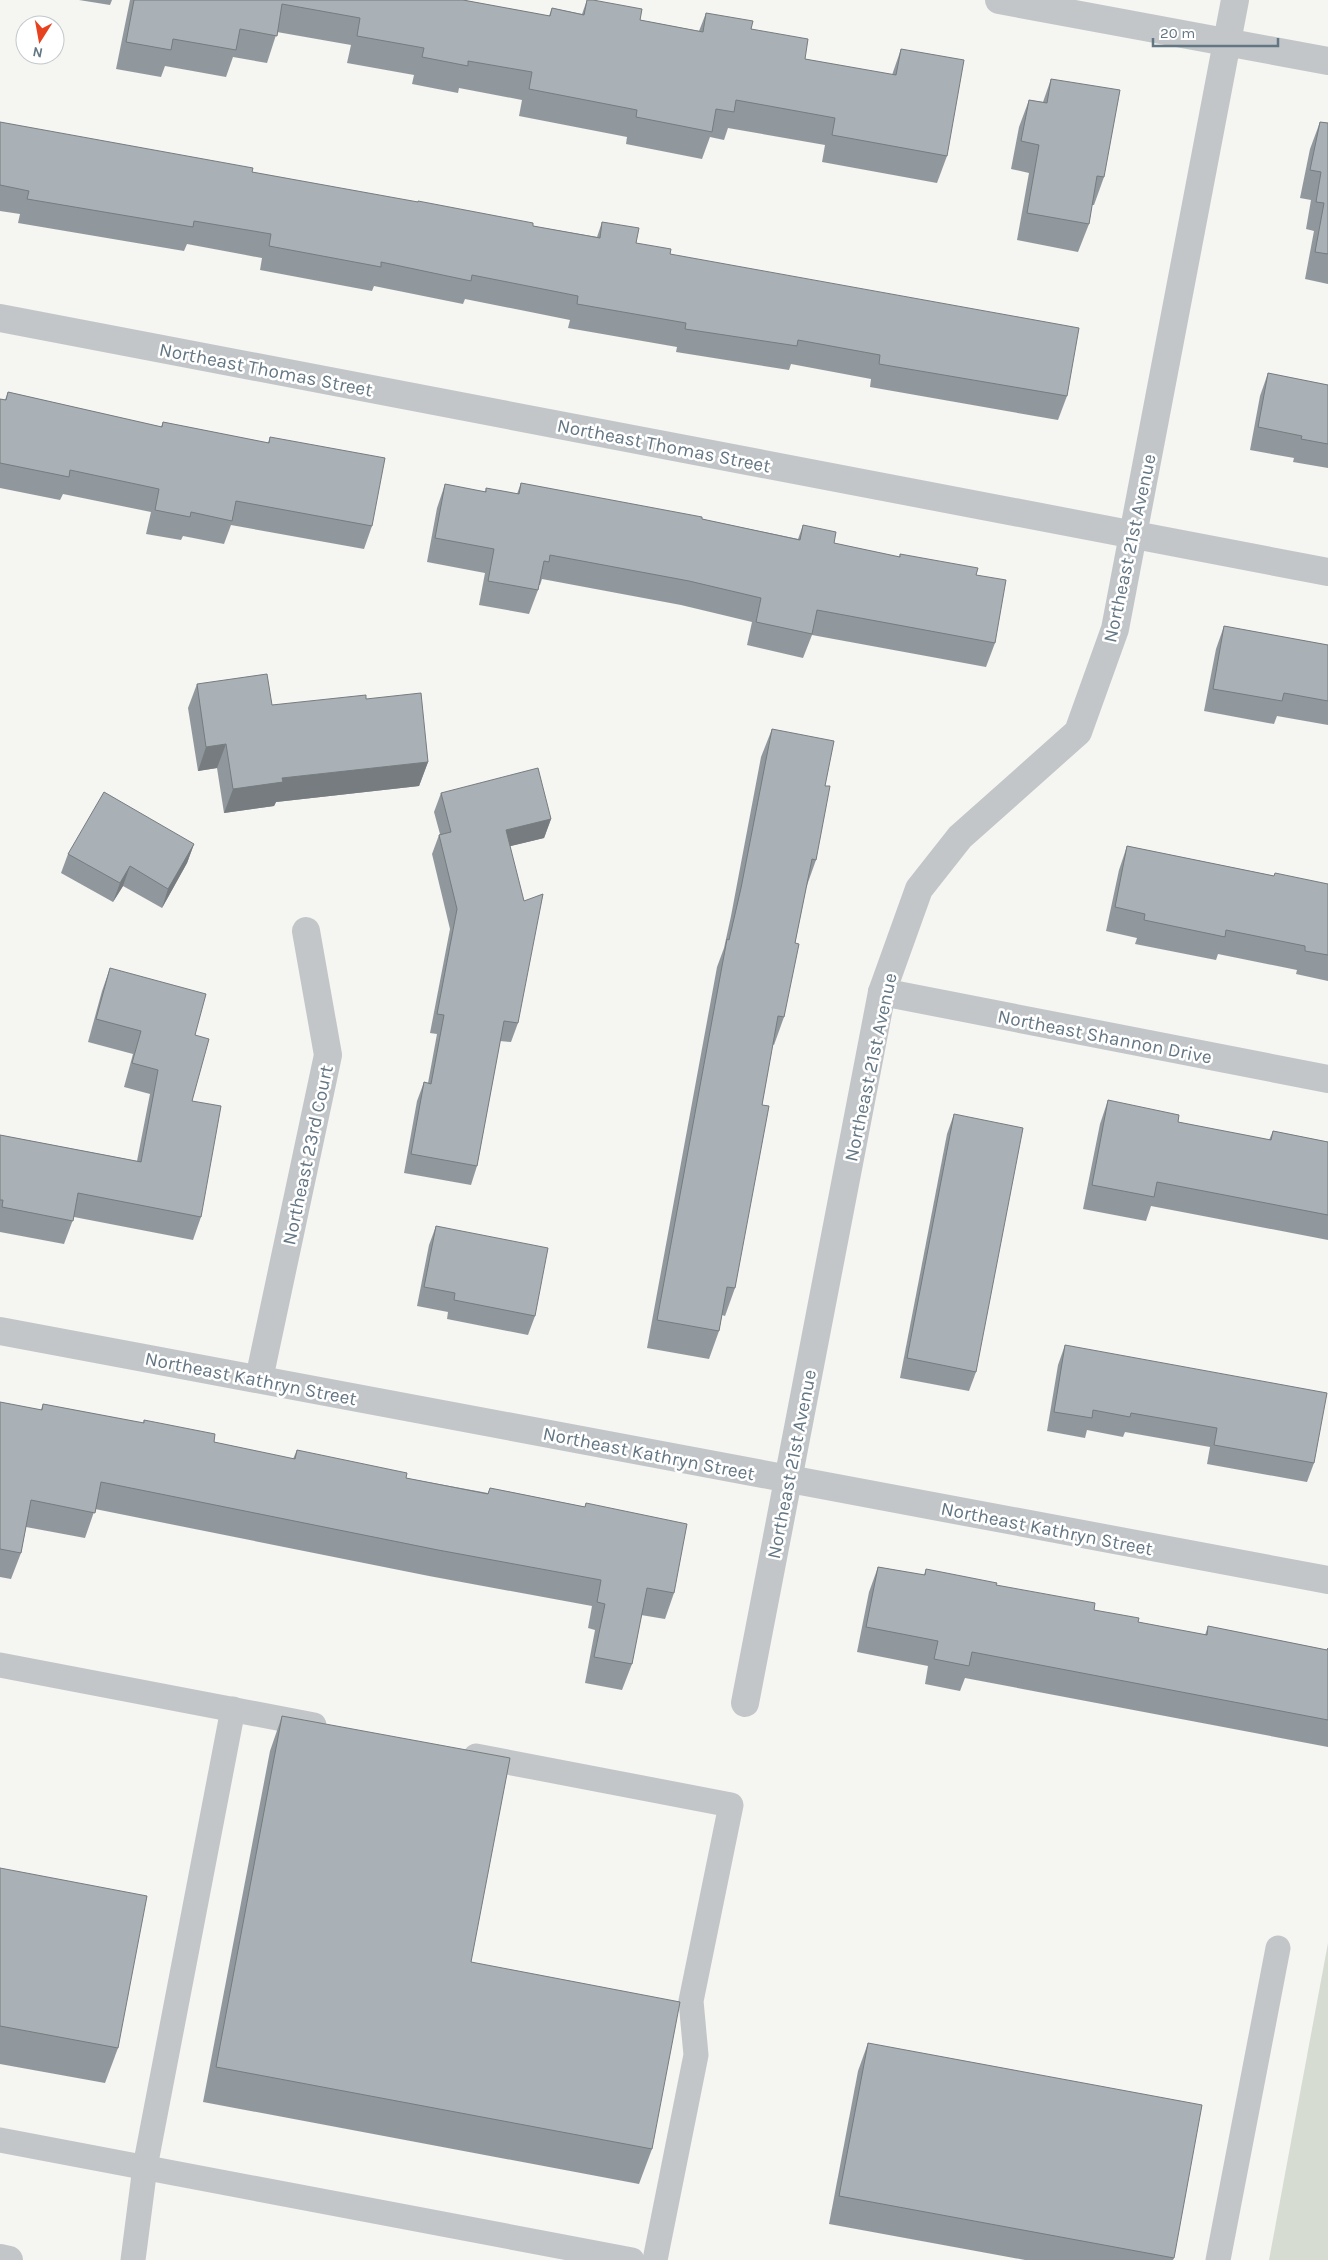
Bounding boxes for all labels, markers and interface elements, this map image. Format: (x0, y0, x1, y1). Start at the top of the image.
north arrow (15, 15, 65, 65)
scale bar (1153, 15, 1278, 47)
text: 20 m (1160, 24, 1195, 42)
text: N (31, 43, 44, 62)
street label: Northeast Thomas Street (157, 338, 374, 401)
street label: Northeast Thomas Street (555, 414, 772, 477)
street label: Northeast 21st Avenue (1099, 452, 1161, 644)
street label: Northeast 21st Avenue (840, 971, 902, 1163)
street label: Northeast Shannon Drive (996, 1005, 1214, 1069)
street label: Northeast 23rd Court (278, 1063, 338, 1247)
street label: Northeast Kathryn Street (143, 1348, 359, 1410)
street label: Northeast 21st Avenue (763, 1368, 821, 1561)
street label: Northeast Kathryn Street (541, 1423, 757, 1485)
street label: Northeast Kathryn Street (939, 1498, 1155, 1560)

